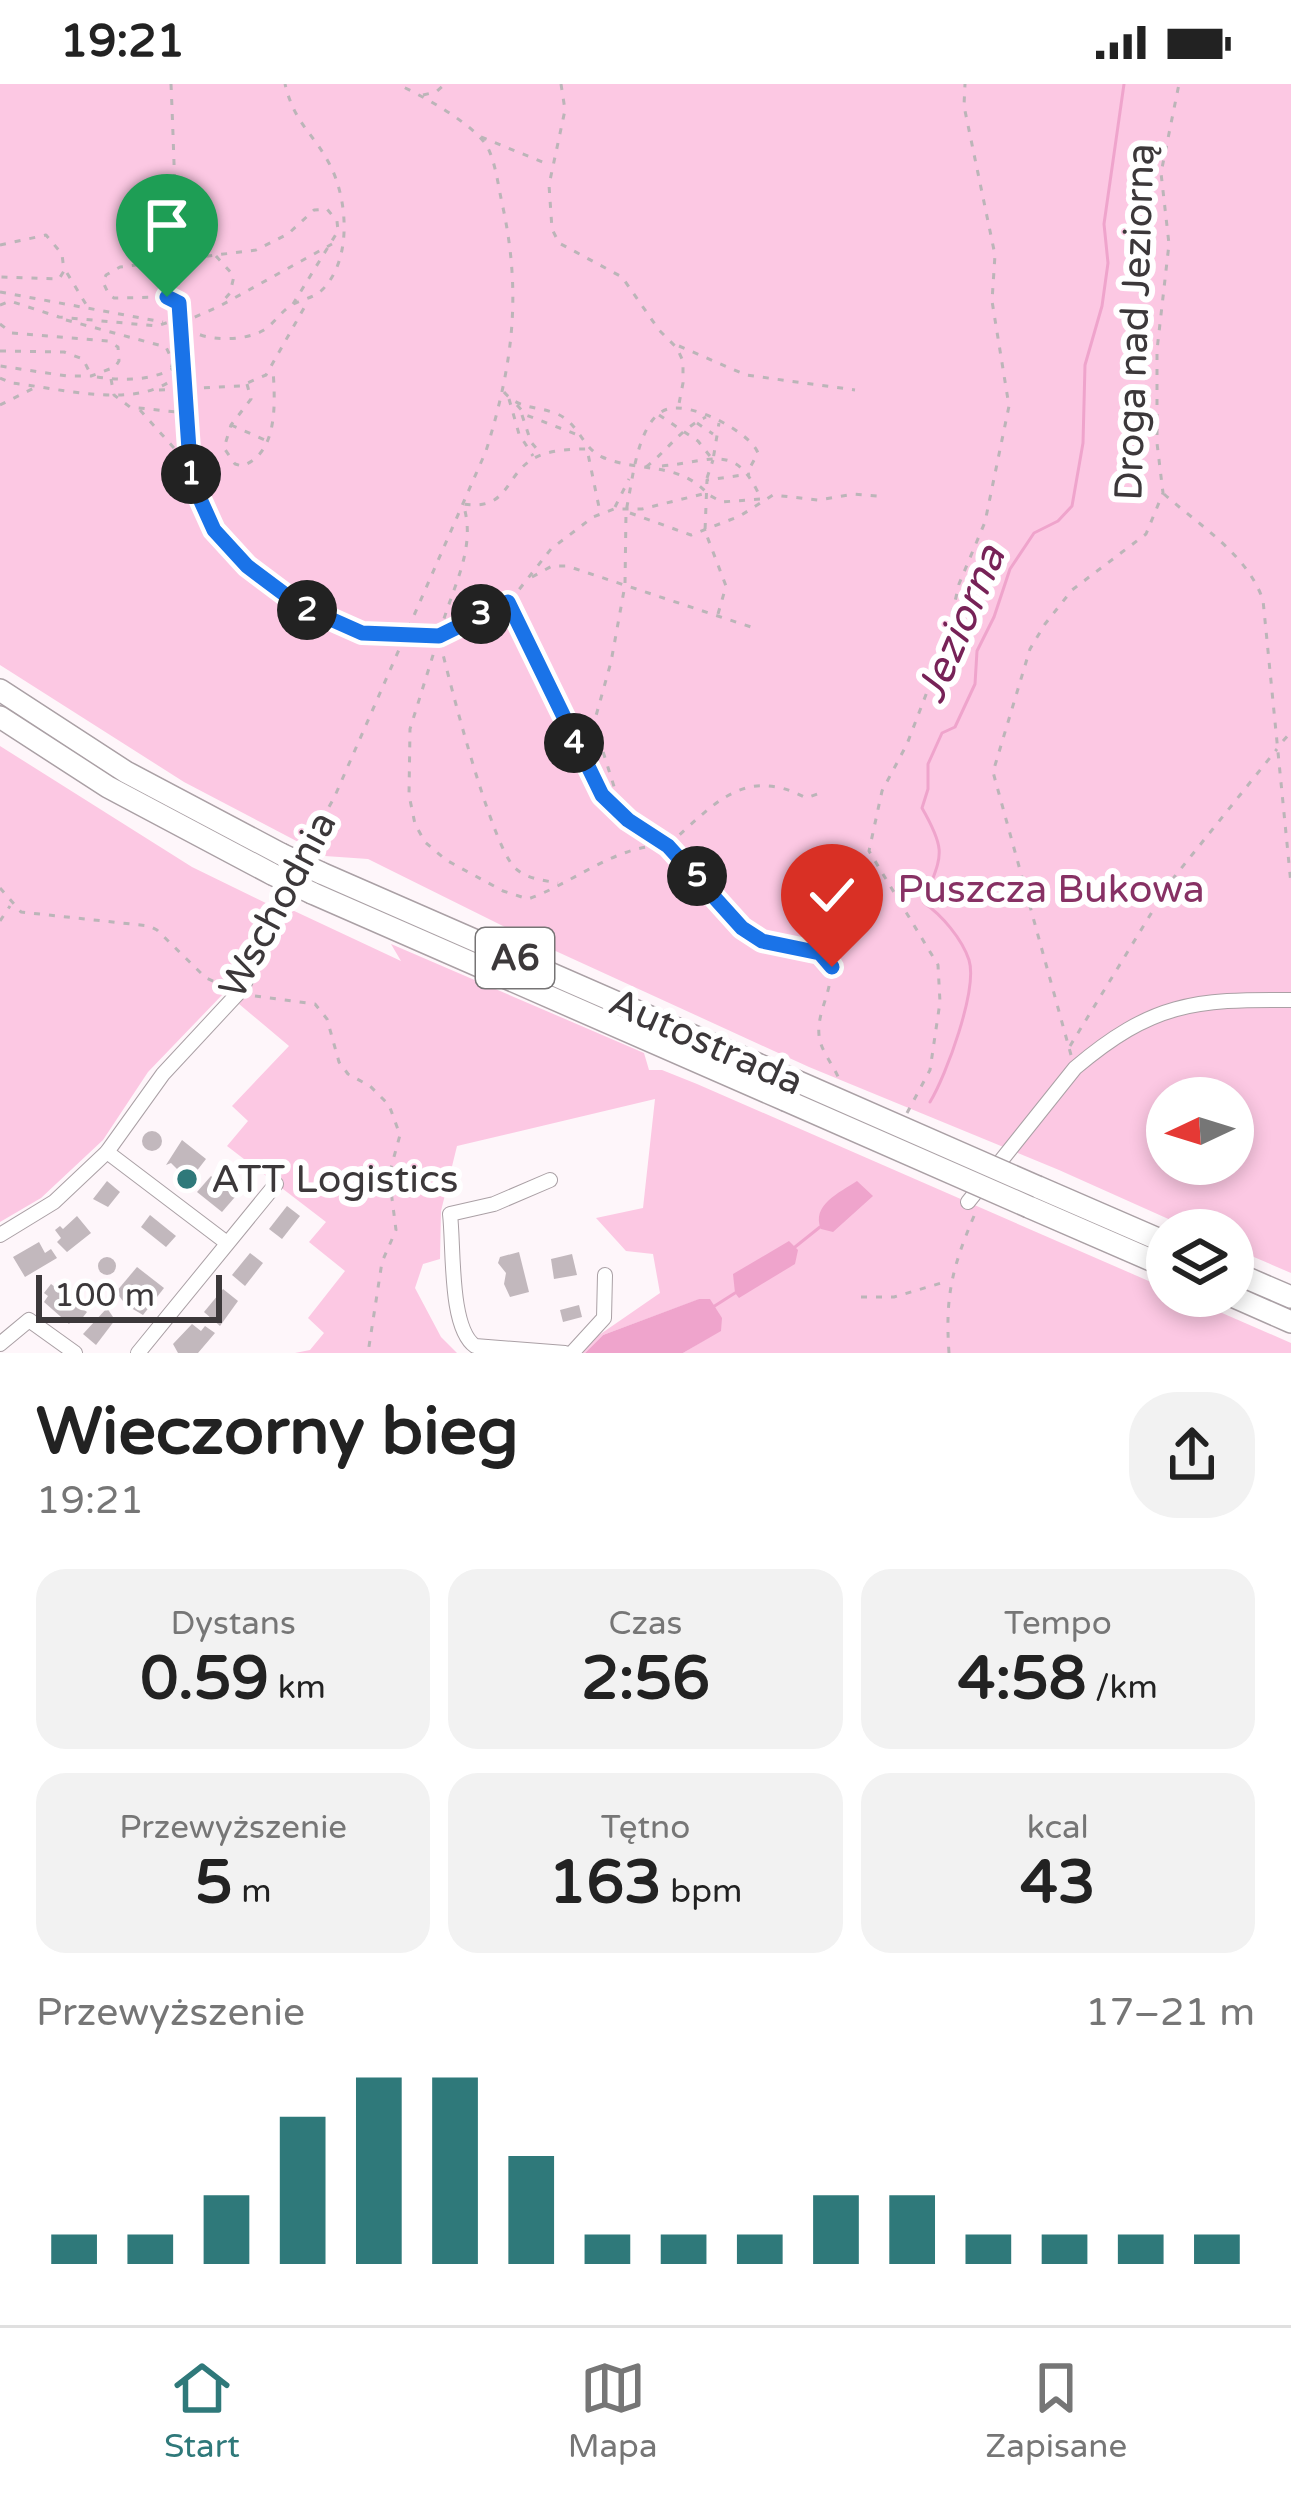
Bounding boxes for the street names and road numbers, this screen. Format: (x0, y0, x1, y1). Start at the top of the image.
street label: Droga nad Jeziorną (1105, 143, 1165, 501)
street label: Wschodnia (209, 804, 347, 1006)
road number: A6 (476, 928, 554, 988)
street label: Autostrada (602, 978, 810, 1106)

